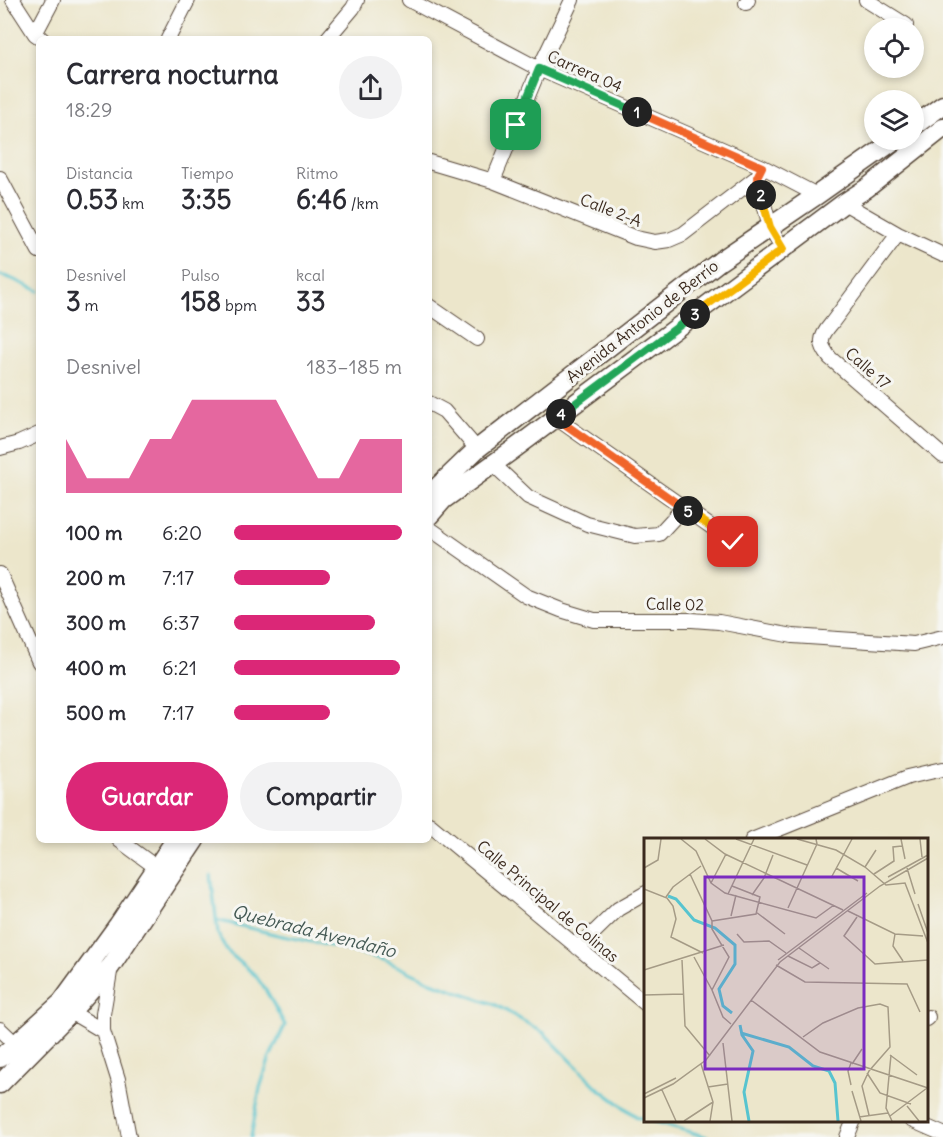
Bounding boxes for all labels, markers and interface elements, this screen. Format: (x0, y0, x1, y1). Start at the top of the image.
map controls (864, 18, 924, 150)
button: locate (864, 18, 924, 78)
street label: Carrera 04 (544, 46, 626, 96)
button: share (339, 56, 402, 119)
text: Carrera nocturna (66, 57, 279, 91)
button: layers (864, 90, 924, 150)
text: 18:29 (66, 97, 112, 122)
pin: 1 (622, 97, 652, 127)
pin (490, 99, 541, 150)
text: 1 (634, 102, 640, 122)
icon: arrive (499, 108, 532, 141)
text: Distancia (66, 163, 133, 183)
text: Tiempo (181, 163, 234, 183)
text: Ritmo (296, 163, 338, 183)
pin: 2 (746, 180, 776, 210)
text: 0.53 (66, 183, 118, 216)
text: 3:35 (181, 183, 231, 216)
text: 6:46 (296, 183, 347, 216)
text: 2 (757, 185, 765, 205)
street label: Calle 2-A (577, 189, 645, 231)
text: km (118, 193, 144, 213)
text: /km (347, 193, 379, 213)
street label: Avenida Antonio de Berrío (562, 255, 722, 387)
text: Desnivel (66, 265, 126, 285)
text: Pulso (181, 265, 220, 285)
text: kcal (296, 265, 325, 285)
text: 3 (66, 285, 81, 318)
text: 158 (181, 285, 221, 318)
text: 33 (296, 285, 326, 318)
text: m (81, 295, 99, 315)
text: bpm (221, 295, 257, 315)
pin: 3 (680, 299, 710, 329)
text: 3 (690, 304, 700, 324)
street label: Calle 17 (841, 343, 895, 393)
text: Desnivel (66, 354, 141, 379)
text: 183–185 m (307, 354, 402, 379)
pin: 4 (546, 399, 576, 429)
text: 4 (556, 404, 566, 424)
pin: 5 (673, 496, 703, 526)
text: 5 (683, 501, 693, 521)
pin (707, 516, 758, 567)
text: 100 m (66, 520, 123, 545)
text: 6:20 (162, 520, 202, 545)
icon: check (716, 525, 749, 558)
text: 200 m (66, 565, 126, 590)
text: 7:17 (162, 565, 194, 590)
street label: Calle 02 (646, 593, 705, 615)
text: 300 m (66, 610, 126, 635)
text: 6:37 (162, 610, 199, 635)
text: 400 m (66, 655, 126, 680)
text: 6:21 (162, 655, 197, 680)
text: 500 m (66, 700, 126, 725)
text: 7:17 (162, 700, 194, 725)
button: Guardar (66, 762, 228, 831)
button: Compartir (240, 762, 402, 831)
street label: Calle Principal de Colinas (473, 836, 623, 966)
inset map (644, 838, 928, 1122)
water label: Quebrada Avendaño (230, 900, 399, 963)

